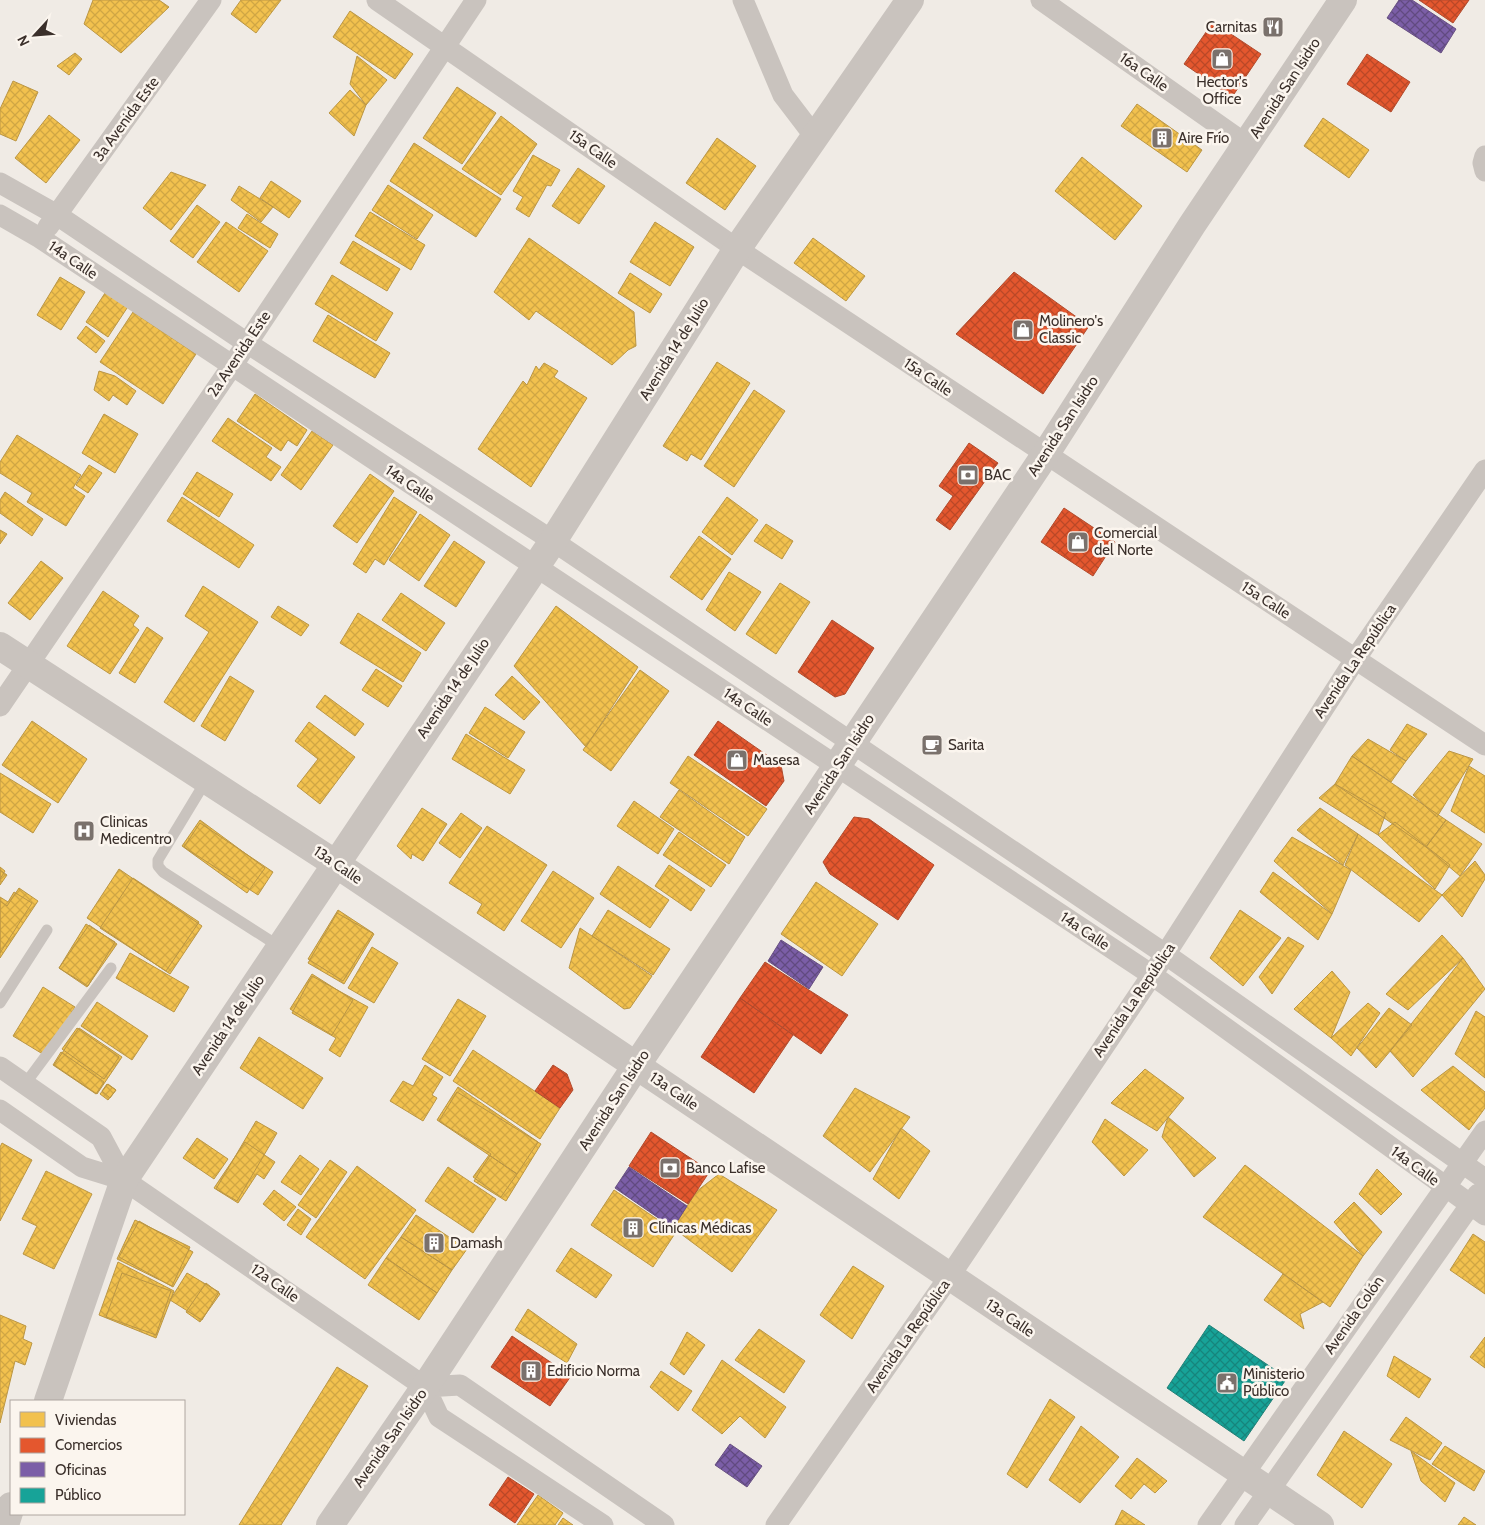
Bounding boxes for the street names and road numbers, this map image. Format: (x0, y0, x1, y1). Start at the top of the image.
street label: Avenida San Isidro (1246, 34, 1324, 142)
street label: 16a Calle (1116, 49, 1172, 95)
street label: 3a Avenida Este (89, 73, 163, 165)
street label: 15a Calle (565, 126, 621, 172)
street label: 14a Calle (45, 237, 101, 283)
street label: Avenida 14 de Julio (635, 295, 713, 403)
street label: 2a Avenida Este (204, 307, 275, 400)
street label: 15a Calle (900, 354, 956, 400)
street label: Avenida San Isidro (1024, 372, 1102, 480)
street label: 14a Calle (382, 461, 438, 507)
street label: 15a Calle (1238, 578, 1294, 623)
street label: Avenida La República (1310, 600, 1400, 722)
street label: Avenida 14 de Julio (413, 635, 493, 741)
street label: 14a Calle (720, 684, 776, 730)
street label: Avenida San Isidro (800, 710, 878, 818)
street label: 13a Calle (310, 842, 366, 888)
street label: 14a Calle (1057, 908, 1113, 954)
street label: Avenida La República (1089, 939, 1179, 1061)
street label: Avenida 14 de Julio (188, 972, 268, 1078)
street label: Avenida San Isidro (575, 1046, 653, 1154)
street label: 13a Calle (646, 1068, 702, 1114)
street label: 14a Calle (1387, 1142, 1443, 1190)
street label: 12a Calle (248, 1260, 303, 1306)
street label: Avenida Colón (1320, 1272, 1388, 1358)
street label: Avenida La República (862, 1275, 954, 1396)
street label: 13a Calle (982, 1295, 1038, 1341)
street label: Avenida San Isidro (349, 1385, 431, 1491)

